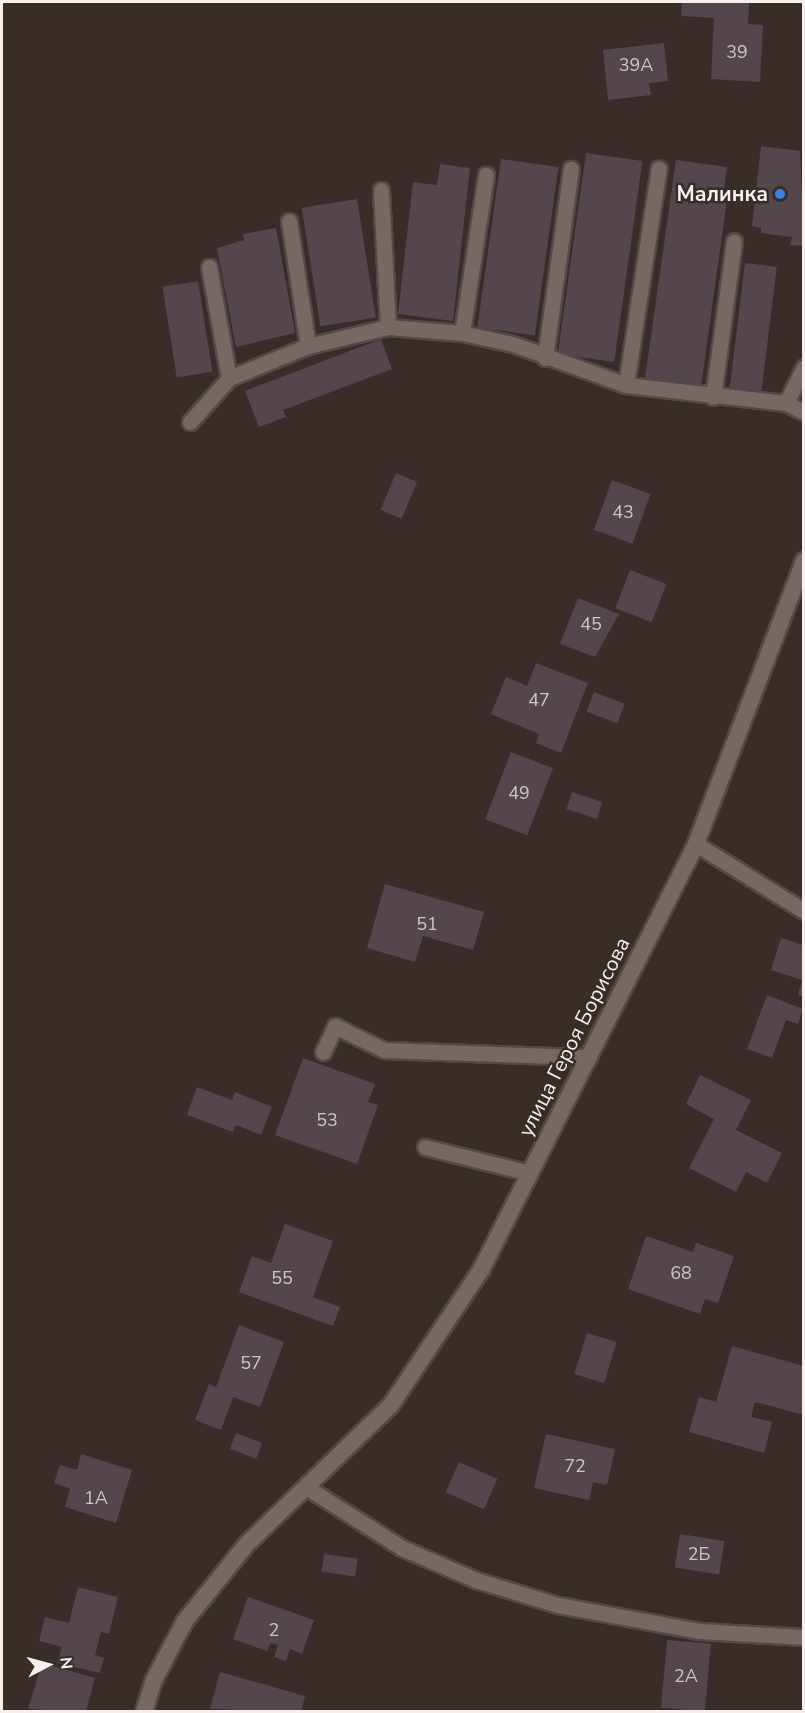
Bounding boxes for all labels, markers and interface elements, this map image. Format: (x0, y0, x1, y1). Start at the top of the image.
house number: 39 (726, 41, 748, 63)
house number: 39А (619, 54, 653, 76)
place label: Малинка (676, 181, 768, 207)
marker: Малинка (773, 187, 787, 201)
house number: 43 (612, 501, 634, 523)
house number: 45 (580, 613, 602, 635)
house number: 47 (528, 689, 550, 711)
house number: 49 (508, 782, 530, 804)
house number: 51 (416, 913, 438, 935)
street label: улица Героя Борисова (513, 933, 635, 1141)
house number: 53 (316, 1109, 338, 1131)
house number: 68 (670, 1262, 692, 1284)
house number: 55 (271, 1267, 293, 1289)
house number: 57 (240, 1352, 262, 1374)
house number: 72 (564, 1455, 586, 1477)
house number: 1А (84, 1487, 108, 1509)
house number: 2Б (688, 1543, 710, 1565)
house number: 2 (269, 1619, 279, 1641)
north arrow (18, 1635, 78, 1695)
text: N (54, 1656, 77, 1670)
house number: 2А (674, 1665, 698, 1687)

